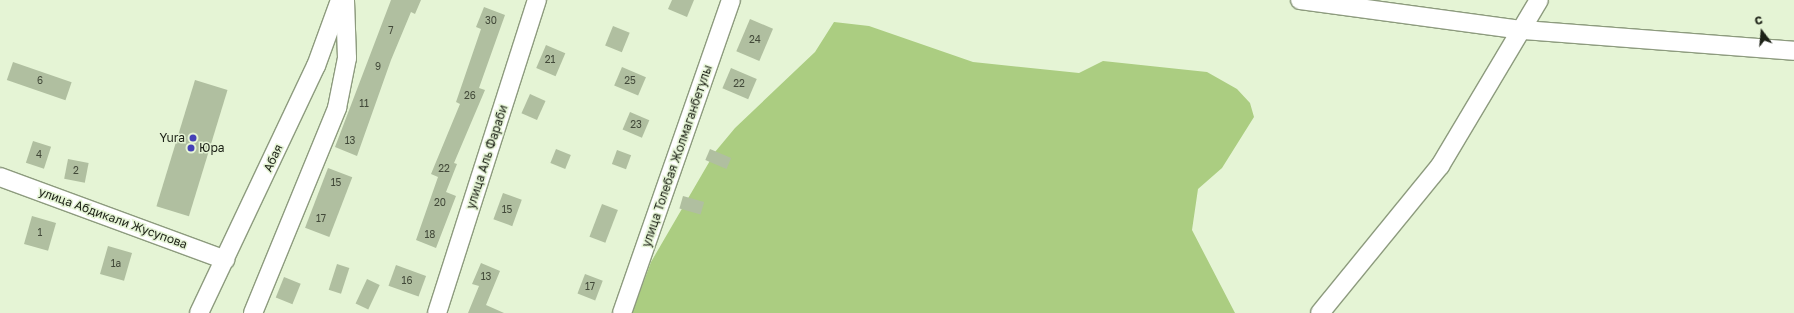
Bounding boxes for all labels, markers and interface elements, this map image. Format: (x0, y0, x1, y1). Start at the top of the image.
north arrow (1742, 12, 1782, 52)
text: С (1753, 13, 1764, 27)
house number: 30 (485, 15, 497, 27)
house number: 7 (388, 25, 394, 37)
house number: 24 (749, 34, 761, 46)
house number: 21 (545, 54, 555, 66)
house number: 9 (375, 61, 381, 73)
street label: улица Толебая Жолмаганбетулы (639, 63, 715, 249)
house number: 6 (37, 75, 43, 87)
house number: 25 (624, 75, 636, 87)
house number: 22 (733, 78, 745, 90)
house number: 26 (464, 90, 476, 102)
house number: 11 (359, 98, 369, 110)
street label: улица Аль Фараби (463, 103, 511, 211)
house number: 23 (630, 119, 642, 131)
place label: Yura (159, 131, 185, 145)
marker: Yura (188, 133, 198, 143)
house number: 13 (345, 135, 355, 147)
place label: Юра (199, 141, 225, 155)
street label: Абая (260, 142, 286, 174)
marker: Юра (186, 143, 196, 153)
house number: 4 (36, 149, 42, 161)
house number: 22 (438, 163, 450, 175)
house number: 2 (73, 165, 79, 177)
house number: 15 (331, 177, 341, 189)
street label: улица Абдикали Жусупова (37, 184, 189, 252)
house number: 20 (434, 197, 446, 209)
house number: 15 (502, 204, 512, 216)
house number: 17 (316, 213, 326, 225)
house number: 1 (38, 227, 42, 239)
house number: 18 (425, 229, 435, 241)
house number: 1а (111, 258, 121, 270)
house number: 13 (481, 271, 491, 283)
house number: 16 (402, 275, 412, 287)
house number: 17 (585, 281, 595, 293)

